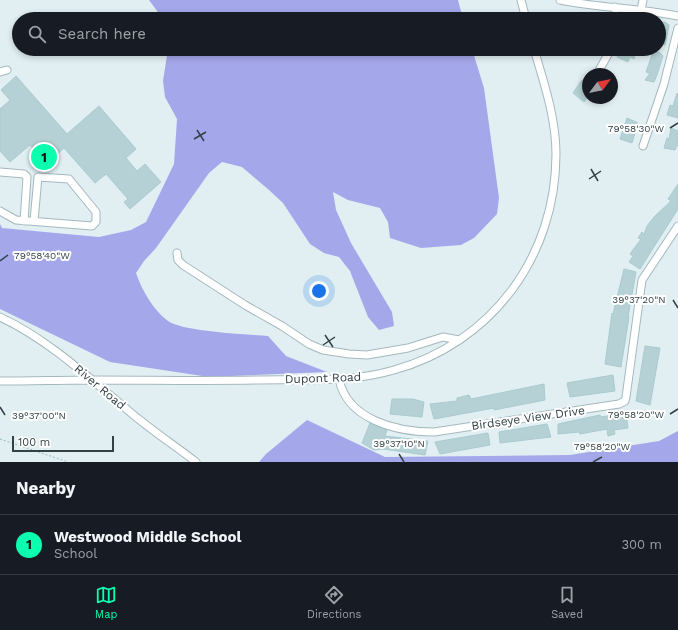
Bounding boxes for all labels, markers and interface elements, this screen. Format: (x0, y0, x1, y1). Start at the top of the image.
search box (12, 12, 666, 56)
icon: search (26, 23, 48, 45)
text: Search here (58, 25, 146, 43)
north arrow (582, 68, 618, 104)
text: 79°58'30"W (608, 123, 665, 134)
pin: 1 (31, 142, 57, 172)
text: 79°58'40"W (14, 250, 70, 261)
your location (309, 281, 329, 301)
text: 39°37'20"N (612, 294, 666, 305)
street label: River Road (72, 362, 128, 412)
street label: Dupont Road (285, 370, 361, 386)
street label: Birdseye View Drive (470, 403, 586, 433)
text: 79°58'20"W (608, 409, 665, 420)
text: 39°37'00"N (12, 410, 66, 421)
scale bar (12, 434, 114, 453)
text: 100 m (18, 436, 50, 449)
text: 39°37'10"N (373, 438, 425, 449)
text: 79°58'20"W (574, 441, 631, 452)
text: Nearby (16, 478, 75, 498)
text: Westwood Middle School (54, 528, 241, 546)
text: 1 (26, 537, 32, 552)
text: 300 m (621, 537, 662, 552)
text: School (54, 546, 97, 561)
tab: Map (95, 584, 117, 621)
tab: Directions (307, 584, 361, 621)
tab: Saved (551, 584, 583, 621)

